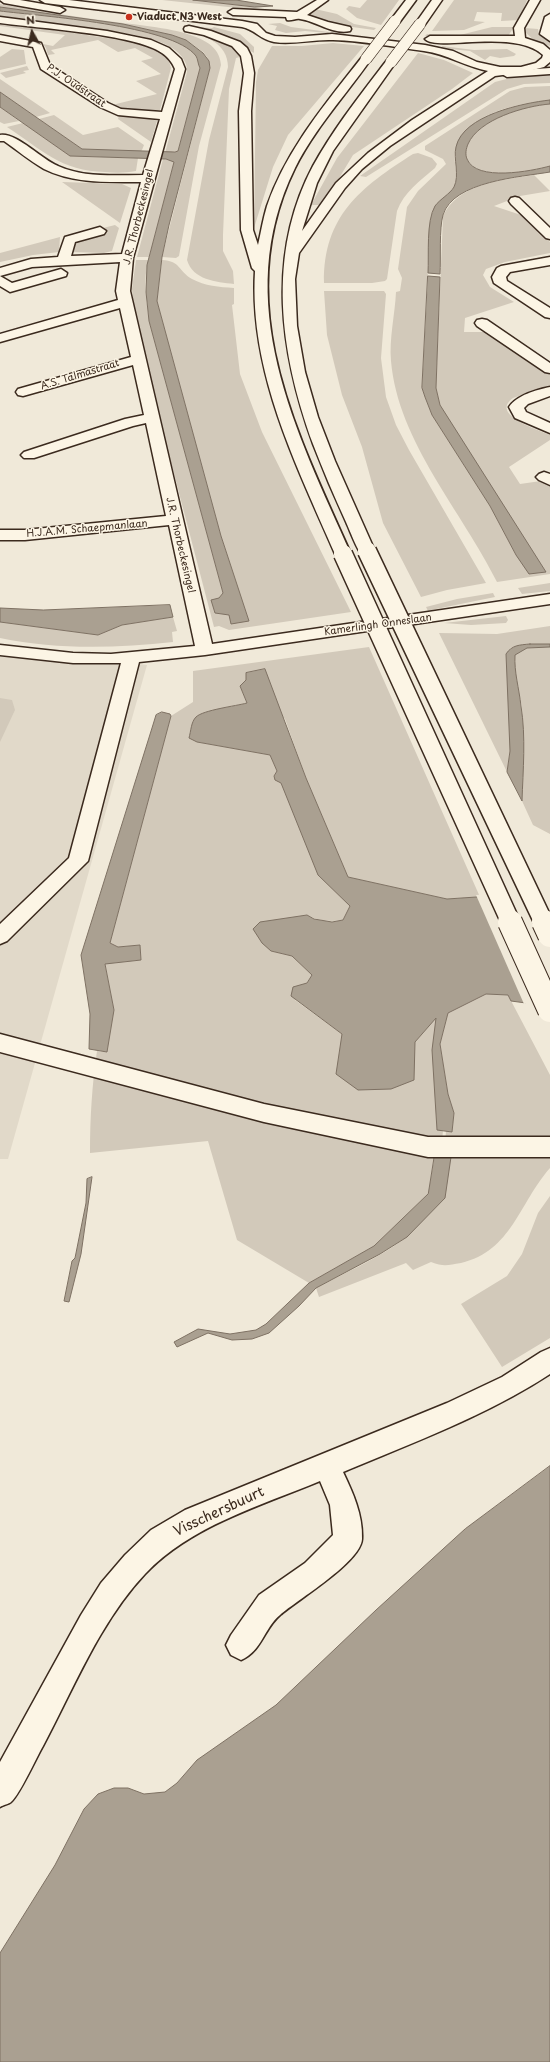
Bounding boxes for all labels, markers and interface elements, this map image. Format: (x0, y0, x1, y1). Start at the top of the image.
text: N (25, 11, 36, 29)
place label: Viaduct N3 West (137, 11, 222, 23)
north arrow (12, 12, 52, 52)
marker: Viaduct N3 West (124, 12, 134, 22)
street label: P.J. Oudstraat (44, 62, 108, 110)
street label: J.R. Thorbeckesingel (121, 168, 157, 266)
street label: A.S. Talmastraat (39, 357, 121, 393)
street label: J.R. Thorbeckesingel (163, 496, 197, 594)
street label: H.J.A.M. Schaepmanlaan (26, 518, 148, 540)
street label: Kamerlingh Onneslaan (324, 612, 432, 638)
street label: Visschersbuurt (171, 1484, 267, 1540)

